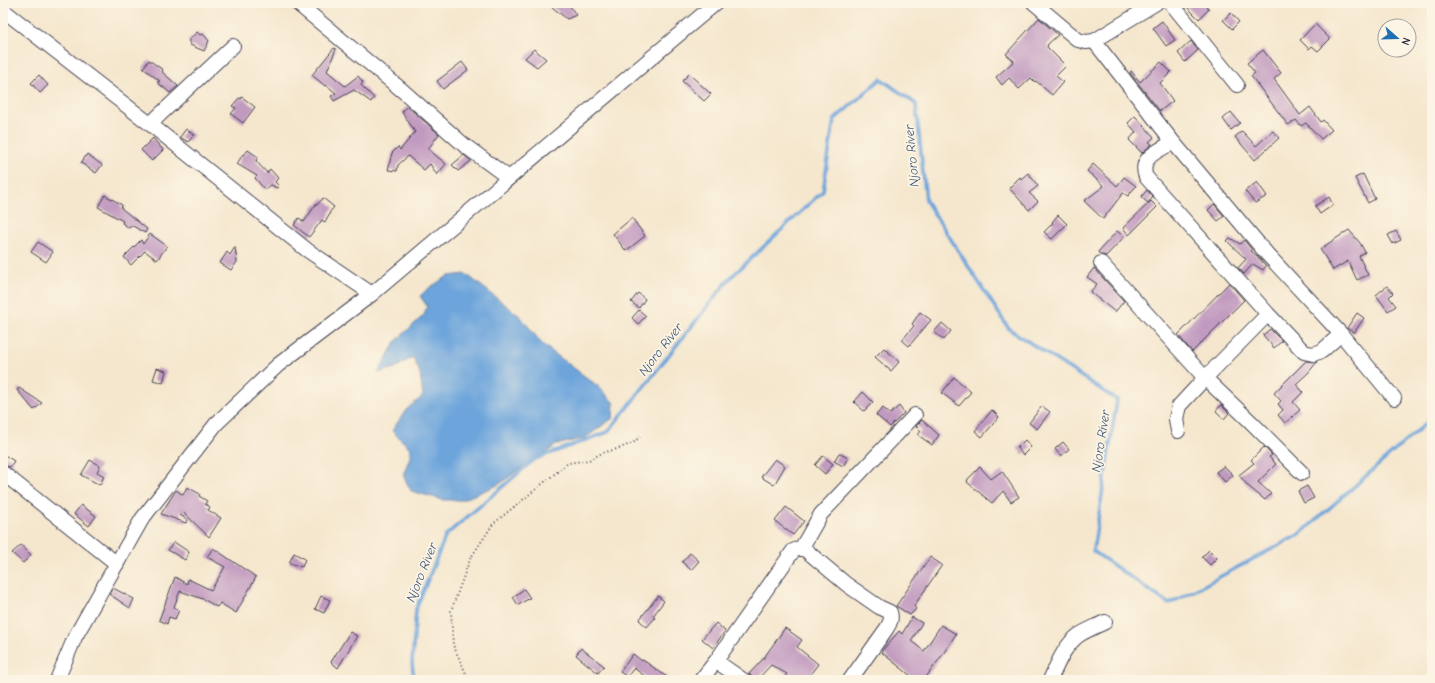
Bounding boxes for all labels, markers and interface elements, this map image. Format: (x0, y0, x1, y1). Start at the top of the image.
north arrow (1377, 18, 1417, 58)
text: N (1399, 36, 1413, 47)
water label: Njoro River (901, 123, 922, 188)
water label: Njoro River (635, 319, 686, 379)
water label: Njoro River (1088, 408, 1113, 473)
water label: Njoro River (403, 540, 440, 604)

